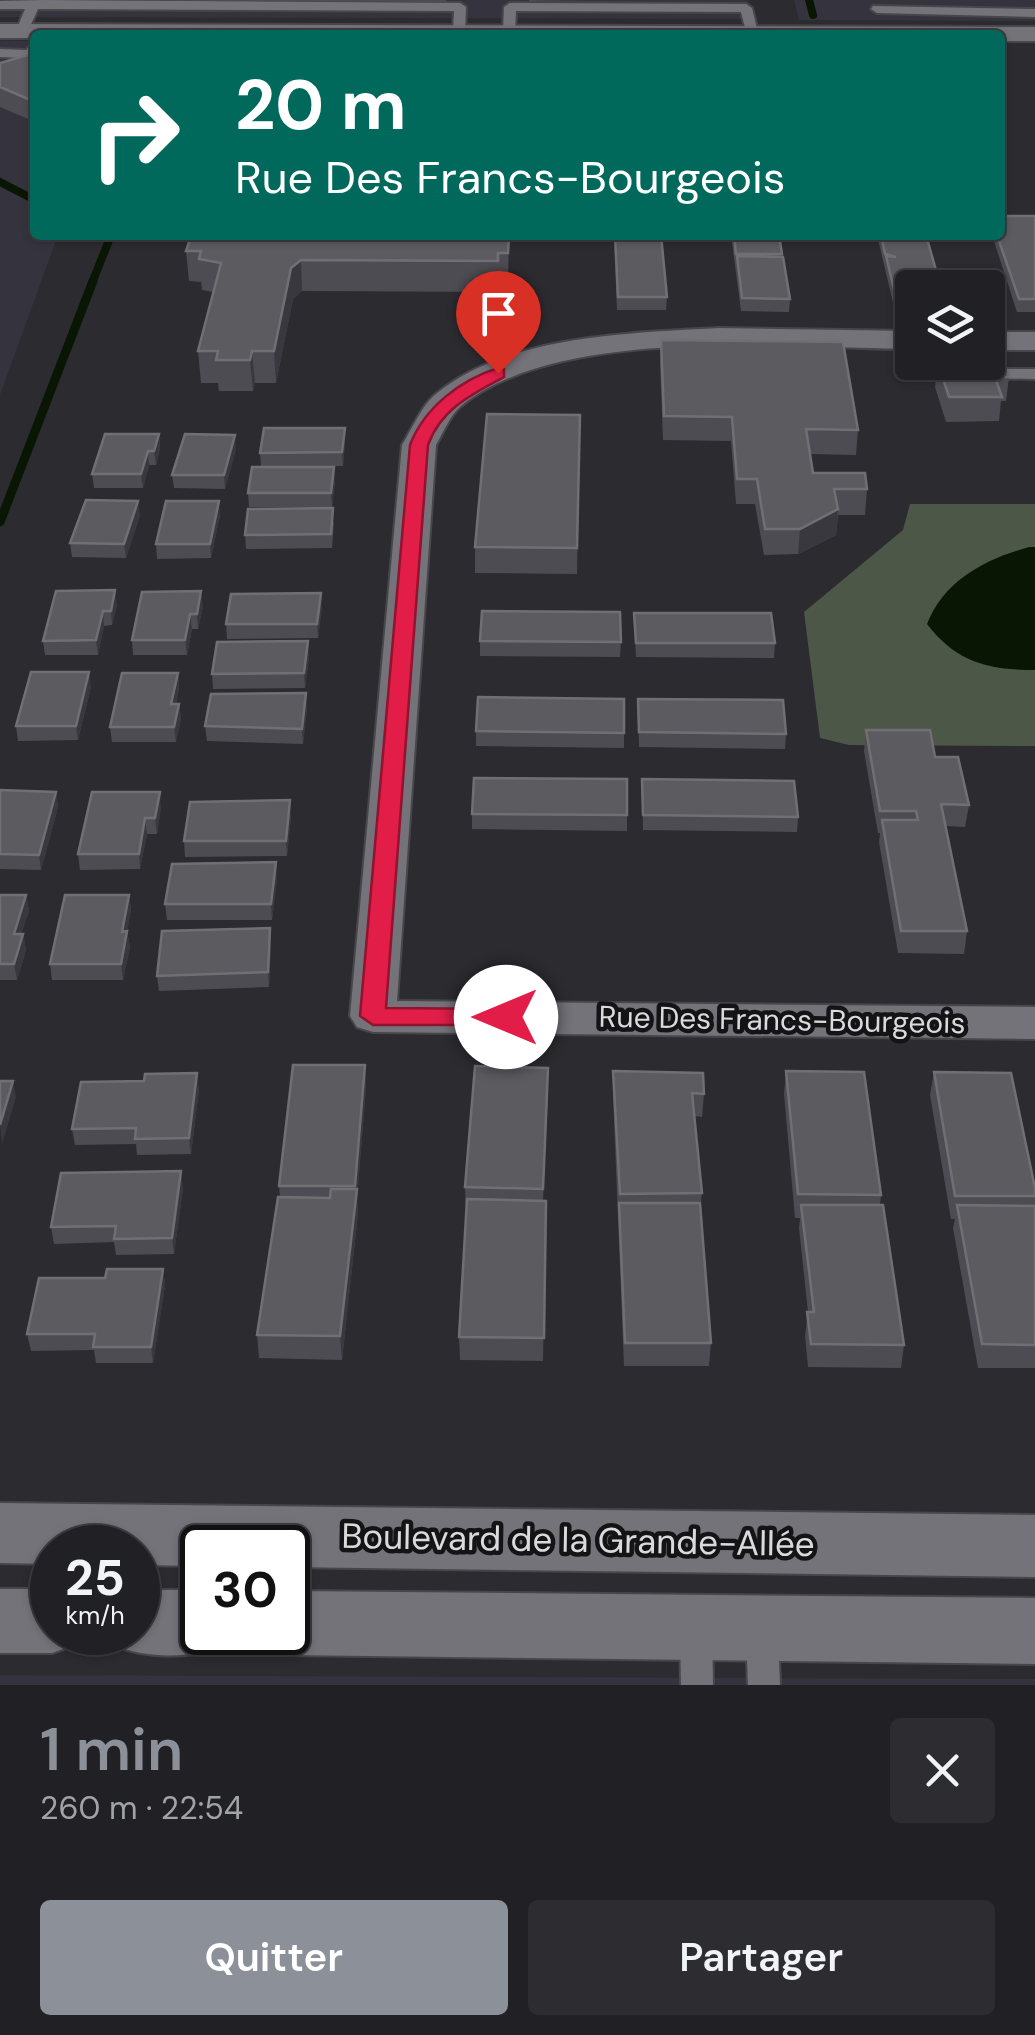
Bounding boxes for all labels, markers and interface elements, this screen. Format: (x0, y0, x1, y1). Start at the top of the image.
text: 20 m (235, 60, 407, 151)
icon: right (70, 70, 200, 200)
text: Rue Des Francs-Bourgeois (235, 148, 785, 207)
map controls (895, 270, 1005, 380)
button: layers (895, 270, 1005, 380)
pin (456, 271, 541, 374)
icon: arrive (471, 286, 526, 341)
position arrow (454, 965, 558, 1069)
street label: Rue Des Francs-Bourgeois (598, 997, 966, 1042)
street label: Boulevard de la Grande-Allée (341, 1513, 815, 1567)
speed limit sign: 30 (180, 1525, 310, 1655)
text: 25 (65, 1545, 125, 1611)
text: km/h (65, 1599, 125, 1632)
text: 1 min (40, 1710, 183, 1789)
button: close (890, 1718, 995, 1823)
text: 260 m · 22:54 (40, 1787, 243, 1829)
button: Quitter (40, 1900, 508, 2015)
button: Partager (528, 1900, 995, 2015)

